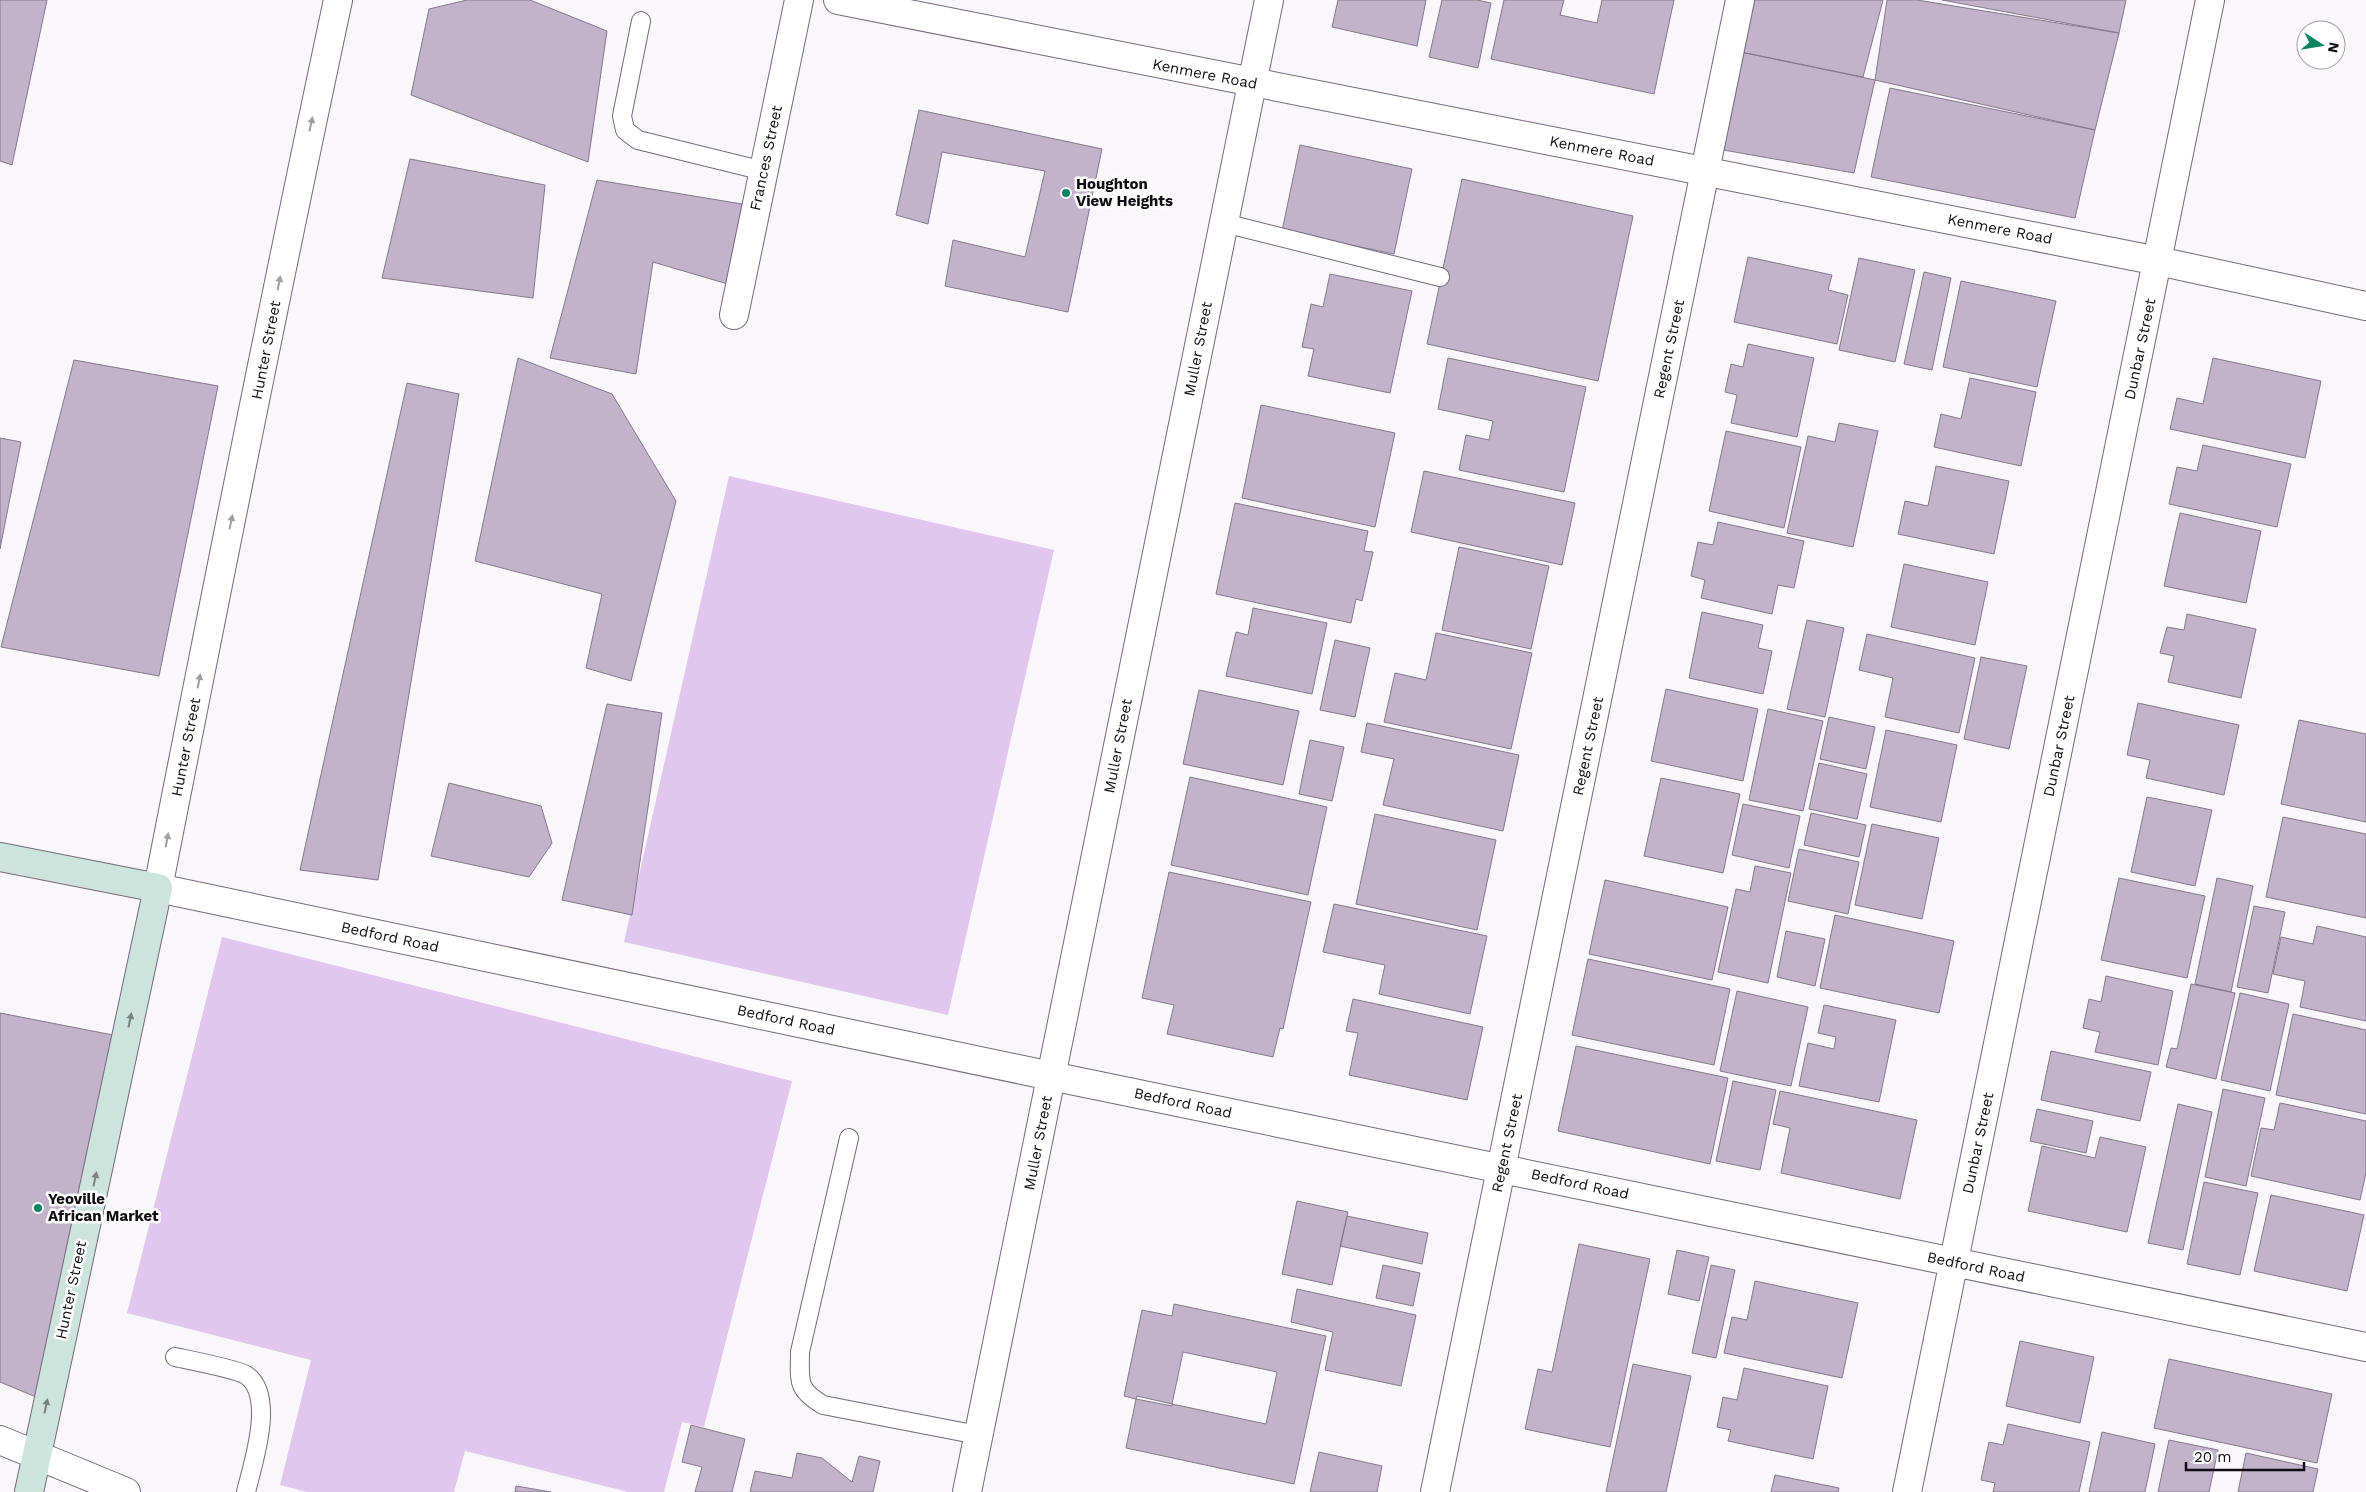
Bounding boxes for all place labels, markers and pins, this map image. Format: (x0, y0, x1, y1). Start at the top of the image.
place label: Houghton View Heights (1076, 175, 1173, 210)
marker: Houghton View Heights (1060, 187, 1072, 199)
place label: Yeoville African Market (48, 1190, 159, 1225)
marker: Yeoville African Market (32, 1202, 44, 1214)

